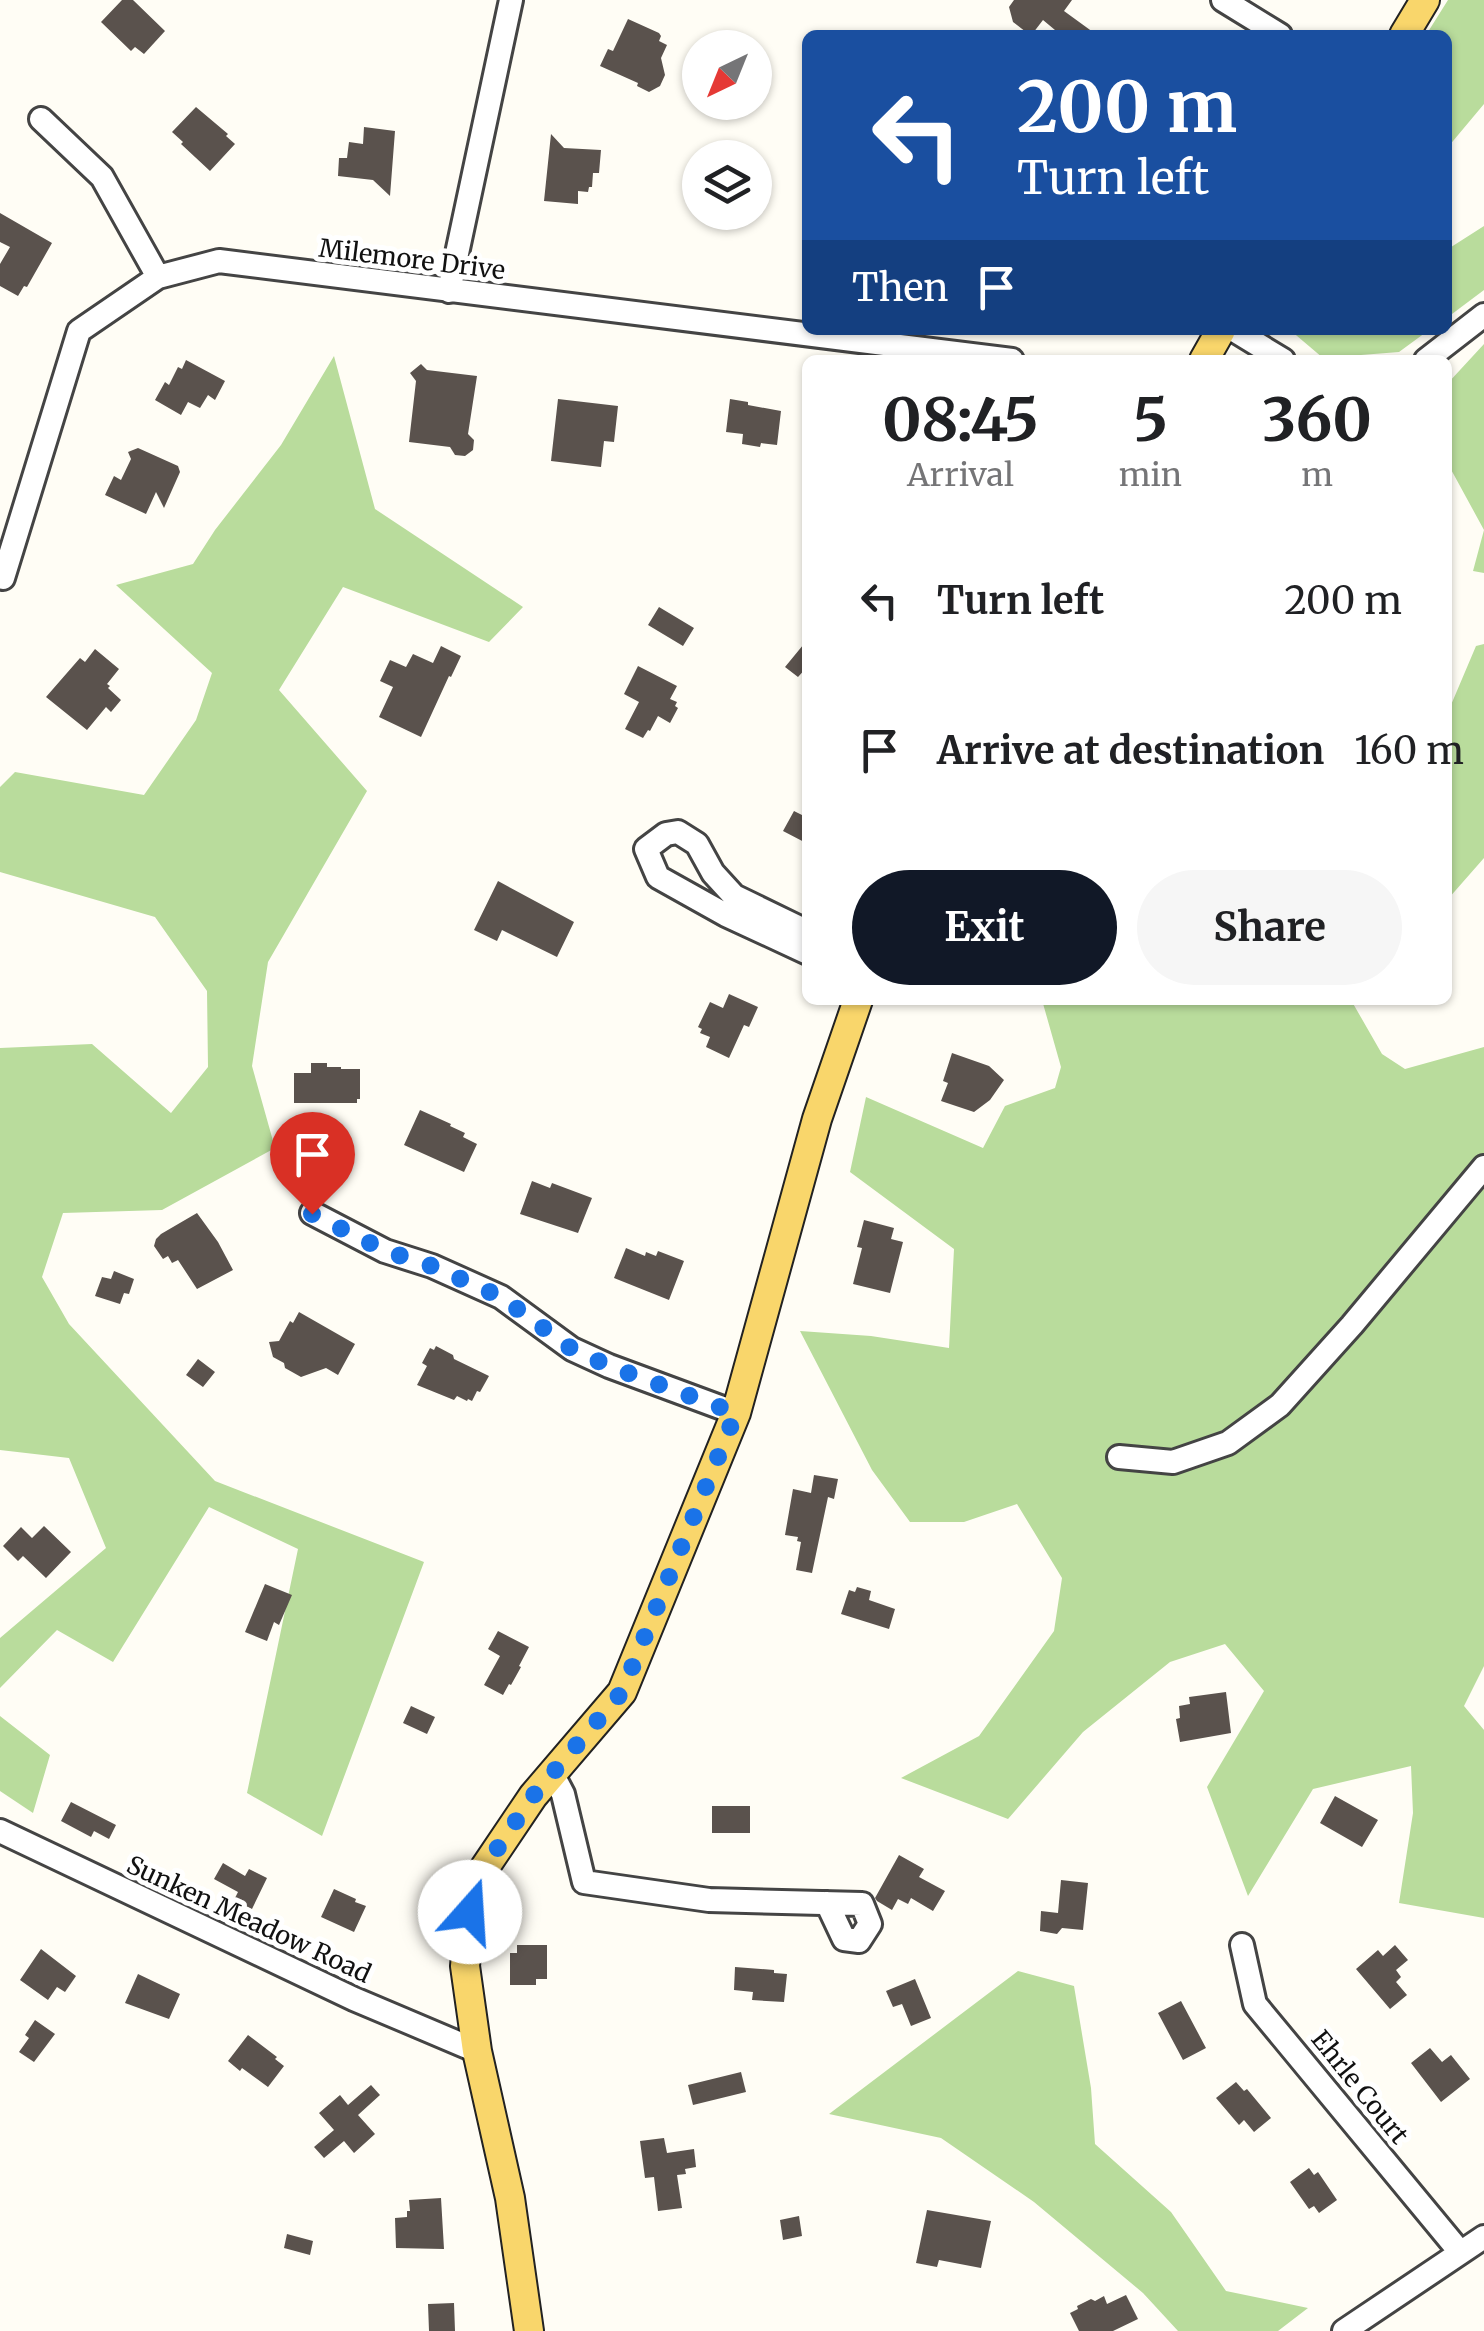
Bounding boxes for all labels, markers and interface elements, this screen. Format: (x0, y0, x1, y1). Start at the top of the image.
north arrow (682, 30, 772, 120)
map controls (682, 30, 772, 230)
text: 200 m (1017, 63, 1237, 151)
icon: left (852, 70, 982, 200)
button: layers (682, 140, 772, 230)
text: Turn left (1017, 150, 1209, 206)
street label: Milemore Drive (317, 232, 507, 286)
icon: arrive (969, 260, 1024, 315)
text: Then (852, 264, 949, 311)
text: 08:45 (882, 382, 1039, 457)
text: 5 (1133, 382, 1168, 457)
text: 360 (1262, 382, 1372, 457)
text: Arrival (907, 455, 1014, 495)
text: min (1119, 455, 1182, 495)
text: m (1301, 455, 1333, 495)
icon: left (852, 573, 907, 628)
text: Turn left (937, 577, 1104, 624)
text: 200 m (1284, 577, 1402, 624)
icon: arrive (852, 723, 907, 778)
text: Arrive at destination (937, 727, 1324, 774)
text: 160 m (1354, 727, 1464, 774)
button: Exit (852, 870, 1117, 985)
button: Share (1137, 870, 1402, 985)
pin (270, 1112, 355, 1215)
icon: arrive (285, 1127, 340, 1182)
street label: Sunken Meadow Road (122, 1848, 376, 1990)
position arrow (418, 1860, 522, 1964)
street label: Ehrle Court (1305, 2024, 1416, 2150)

